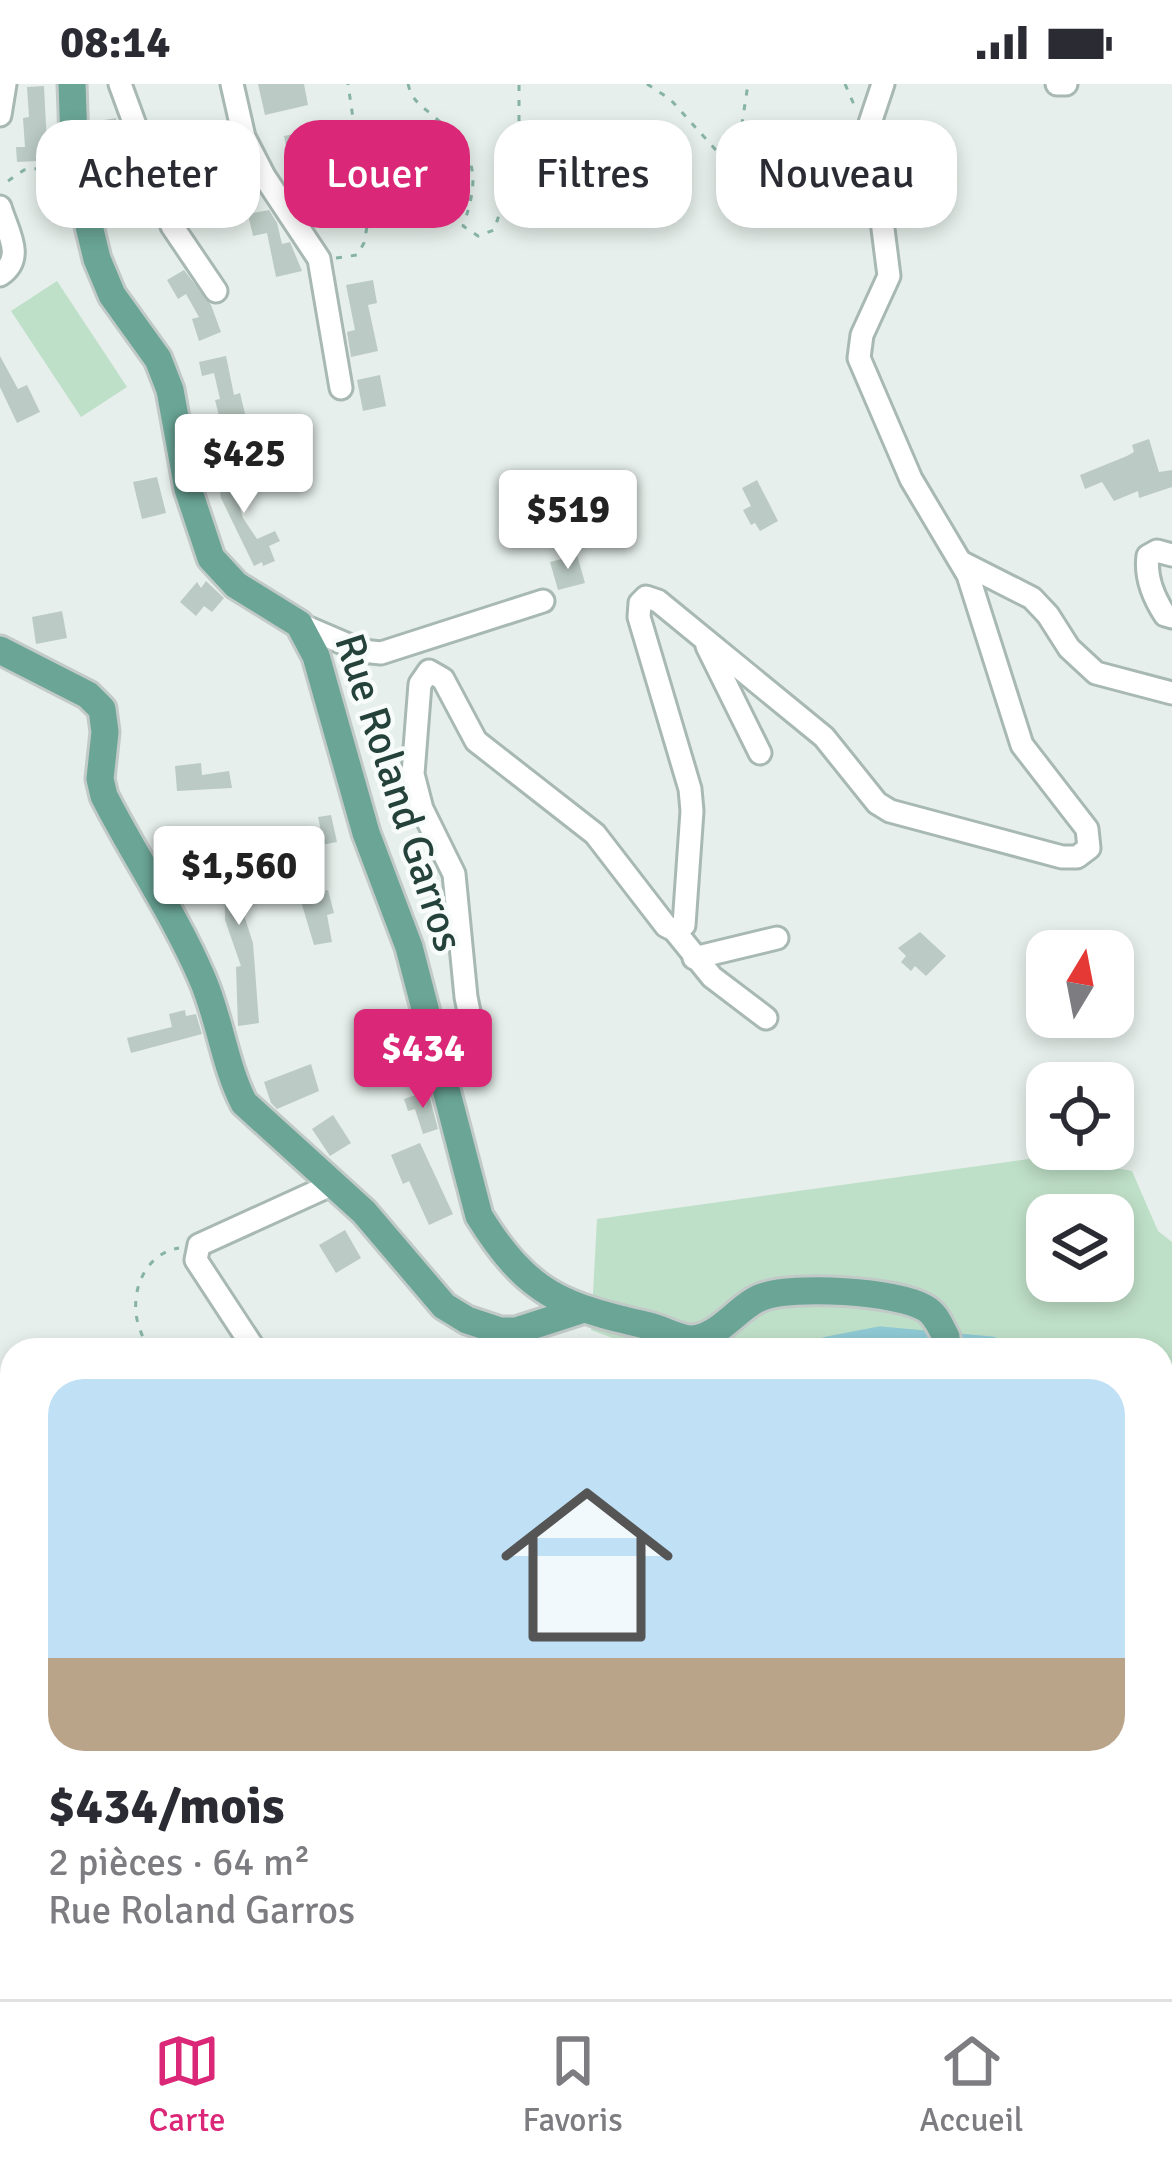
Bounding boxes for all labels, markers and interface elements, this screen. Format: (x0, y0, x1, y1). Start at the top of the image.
text: 08:14 (60, 15, 170, 70)
chip: Acheter (36, 120, 260, 228)
chip: Louer (284, 120, 470, 228)
chip: Filtres (494, 120, 692, 228)
chip: Nouveau (716, 120, 957, 228)
pin: $425 (173, 414, 315, 516)
text: $425 (202, 429, 286, 477)
pin: $519 (497, 470, 639, 572)
text: $519 (526, 485, 610, 533)
street label: Rue Roland Garros (323, 627, 474, 958)
pin: $1,560 (141, 826, 337, 928)
text: $1,560 (181, 841, 297, 889)
north arrow (1026, 930, 1134, 1038)
map controls (1026, 930, 1134, 1302)
pin: $434 (352, 1009, 494, 1111)
text: $434 (381, 1024, 465, 1072)
button: locate (1026, 1062, 1134, 1170)
button: layers (1026, 1194, 1134, 1302)
icon: home (479, 1457, 695, 1673)
text: $434/mois (48, 1775, 285, 1838)
text: 2 pièces · 64 m² (48, 1838, 310, 1886)
text: Rue Roland Garros (48, 1886, 355, 1934)
tab: Carte (148, 2028, 226, 2141)
tab: Favoris (522, 2028, 623, 2141)
tab: Accueil (920, 2028, 1024, 2141)

